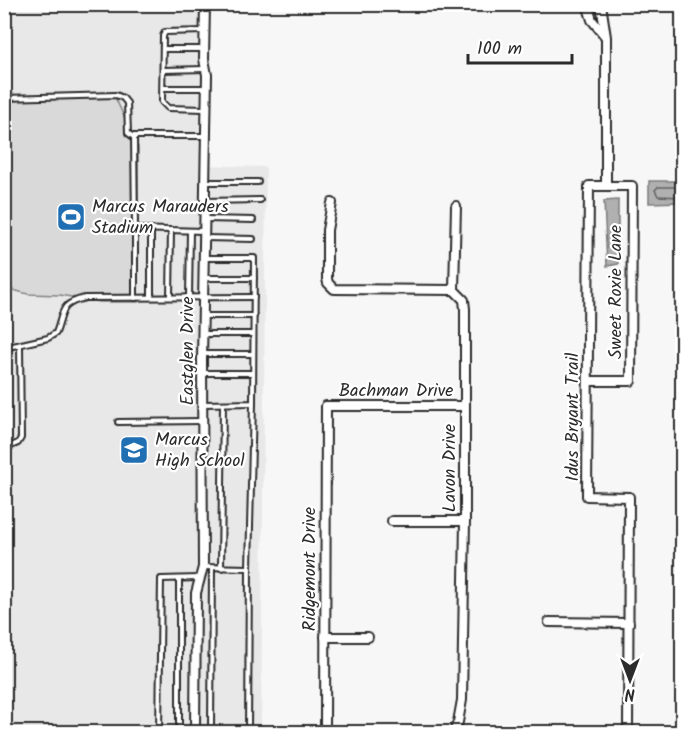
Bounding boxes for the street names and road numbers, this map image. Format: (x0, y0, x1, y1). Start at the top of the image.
street label: Sweet Roxie Lane (602, 225, 631, 359)
street label: Eastglen Drive (174, 296, 203, 406)
street label: Idus Bryant Trail (559, 352, 588, 481)
street label: Bachman Drive (339, 377, 453, 406)
street label: Lavon Drive (436, 424, 465, 512)
street label: Ridgemont Drive (296, 507, 325, 631)

